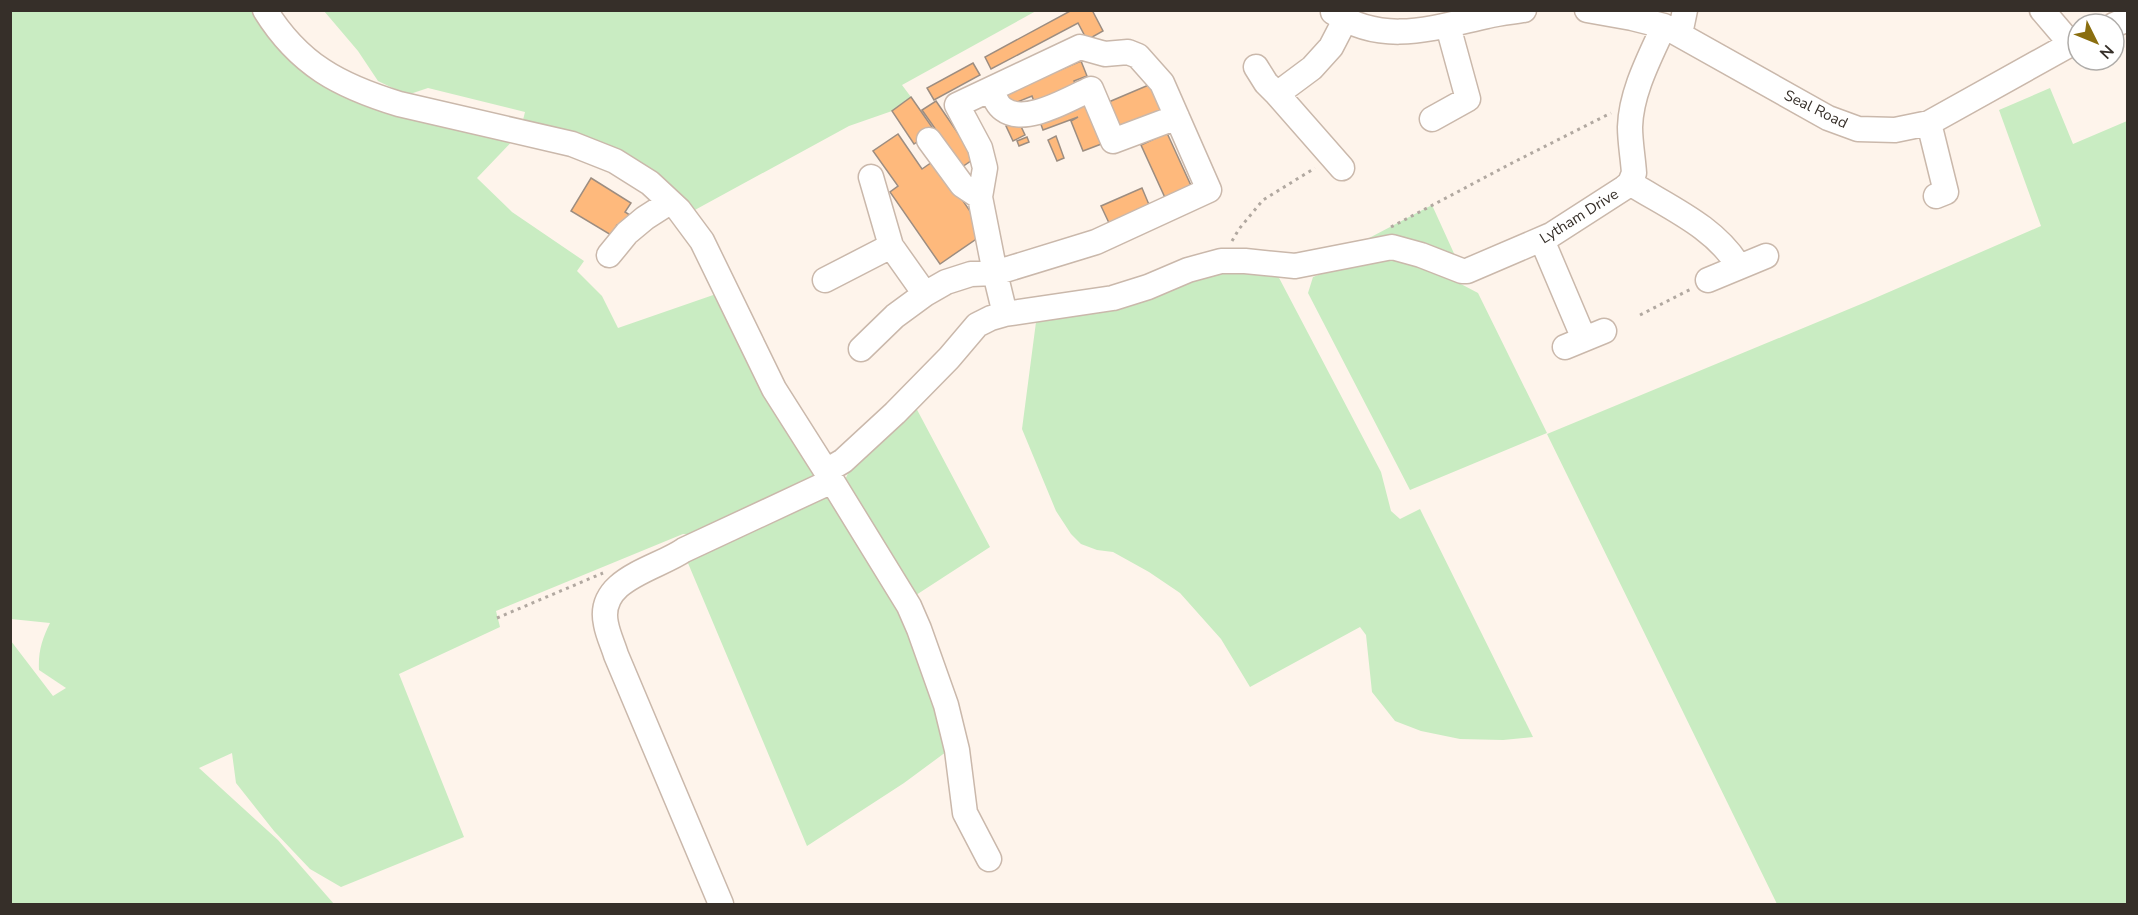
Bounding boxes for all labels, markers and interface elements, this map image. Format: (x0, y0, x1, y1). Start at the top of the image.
north arrow (2066, 12, 2126, 72)
text: N (2094, 40, 2118, 63)
street label: Seal Road (1781, 85, 1851, 133)
street label: Lytham Drive (1536, 184, 1622, 248)

